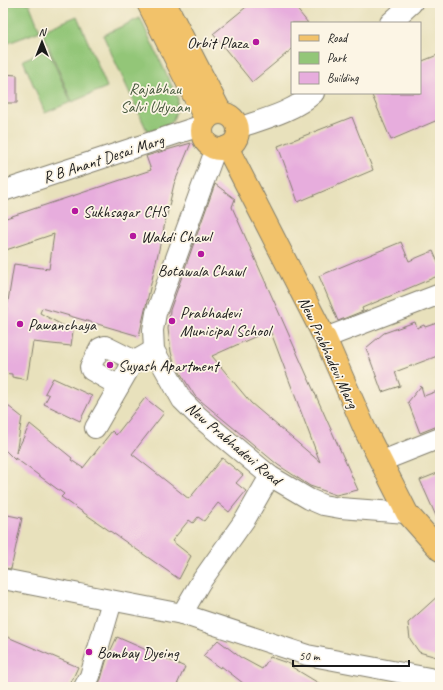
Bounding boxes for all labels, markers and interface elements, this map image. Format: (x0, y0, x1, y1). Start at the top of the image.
north arrow (22, 22, 62, 62)
legend (291, 22, 421, 94)
text: N (39, 25, 48, 39)
text: Road (327, 30, 349, 46)
place label: Orbit Plaza (187, 33, 249, 53)
marker: Orbit Plaza (251, 37, 261, 47)
text: Park (327, 50, 348, 66)
text: Building (327, 70, 359, 86)
park label: Rajabhau Salvi Udyaan (120, 79, 191, 117)
street label: R B Anant Desai Marg (40, 130, 167, 188)
place label: Sukhsagar CHS (83, 202, 170, 222)
marker: Sukhsagar CHS (70, 206, 80, 216)
place label: Wakdi Chawl (141, 227, 214, 247)
marker: Wakdi Chawl (128, 231, 138, 241)
marker: Botawala Chawl (196, 249, 206, 259)
place label: Botawala Chawl (158, 261, 248, 281)
street label: New Prabhadevi Marg (294, 294, 363, 412)
place label: Prabhadevi Municipal School (180, 303, 274, 341)
place label: Pawanchaya (28, 315, 97, 335)
marker: Prabhadevi Municipal School (167, 316, 177, 326)
marker: Pawanchaya (15, 319, 25, 329)
place label: Suyash Apartment (118, 356, 221, 376)
marker: Suyash Apartment (105, 360, 115, 370)
street label: New Prabhadevi Road (182, 398, 287, 491)
scale bar (293, 642, 409, 668)
place label: Bombay Dyeing (97, 643, 180, 663)
marker: Bombay Dyeing (84, 647, 94, 657)
text: 50 m (299, 648, 321, 664)

